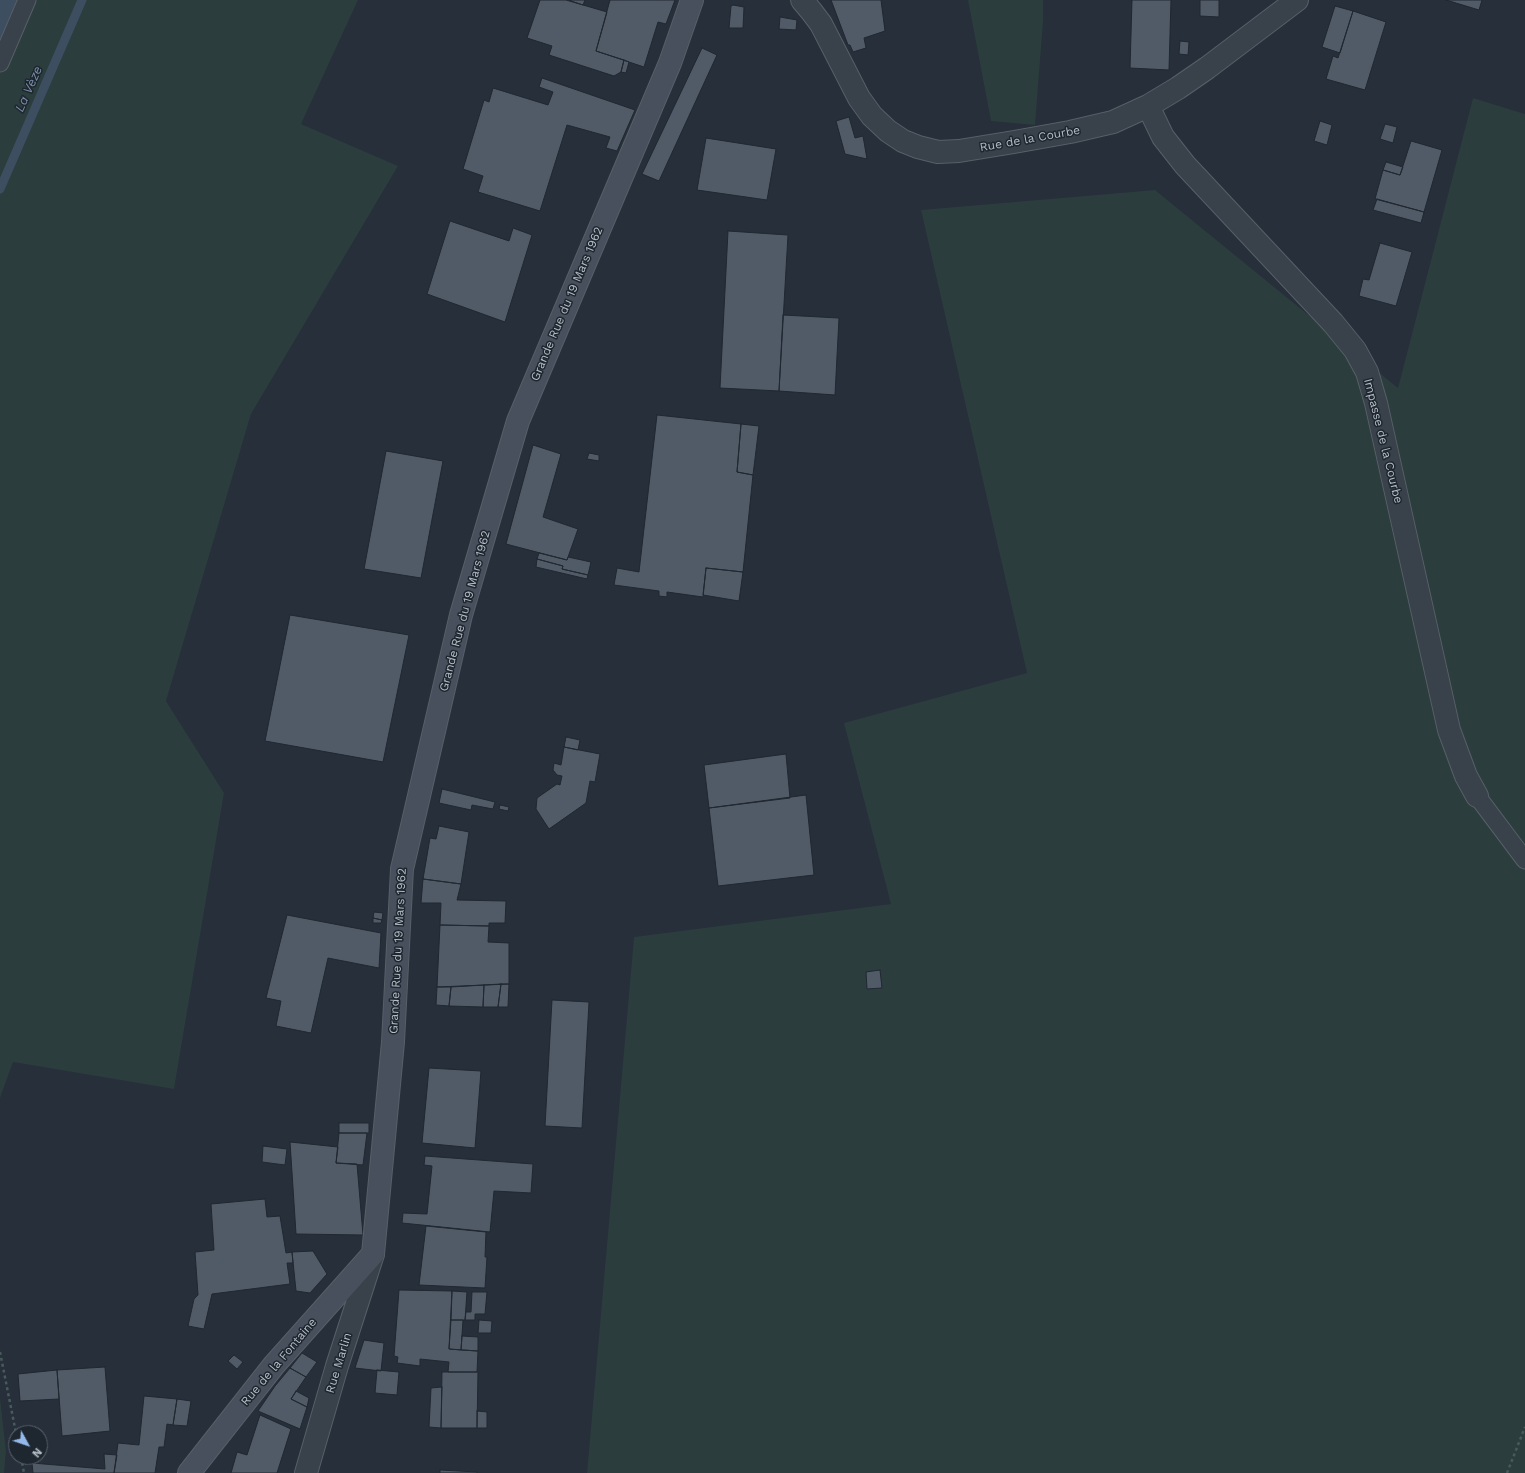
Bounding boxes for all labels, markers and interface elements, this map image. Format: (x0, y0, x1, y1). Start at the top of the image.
water label: La Vèze (12, 64, 46, 114)
street label: Rue de la Courbe (979, 123, 1081, 155)
street label: Grande Rue du 19 Mars 1962 (528, 225, 606, 383)
street label: Impasse de la Courbe (1361, 377, 1405, 505)
street label: Grande Rue du 19 Mars 1962 (437, 529, 493, 693)
street label: Grande Rue du 19 Mars 1962 (386, 868, 410, 1034)
street label: Rue de la Fontaine (238, 1315, 320, 1409)
street label: Rue Marlin (323, 1331, 355, 1395)
north arrow (8, 1425, 48, 1465)
text: N (29, 1445, 44, 1460)

